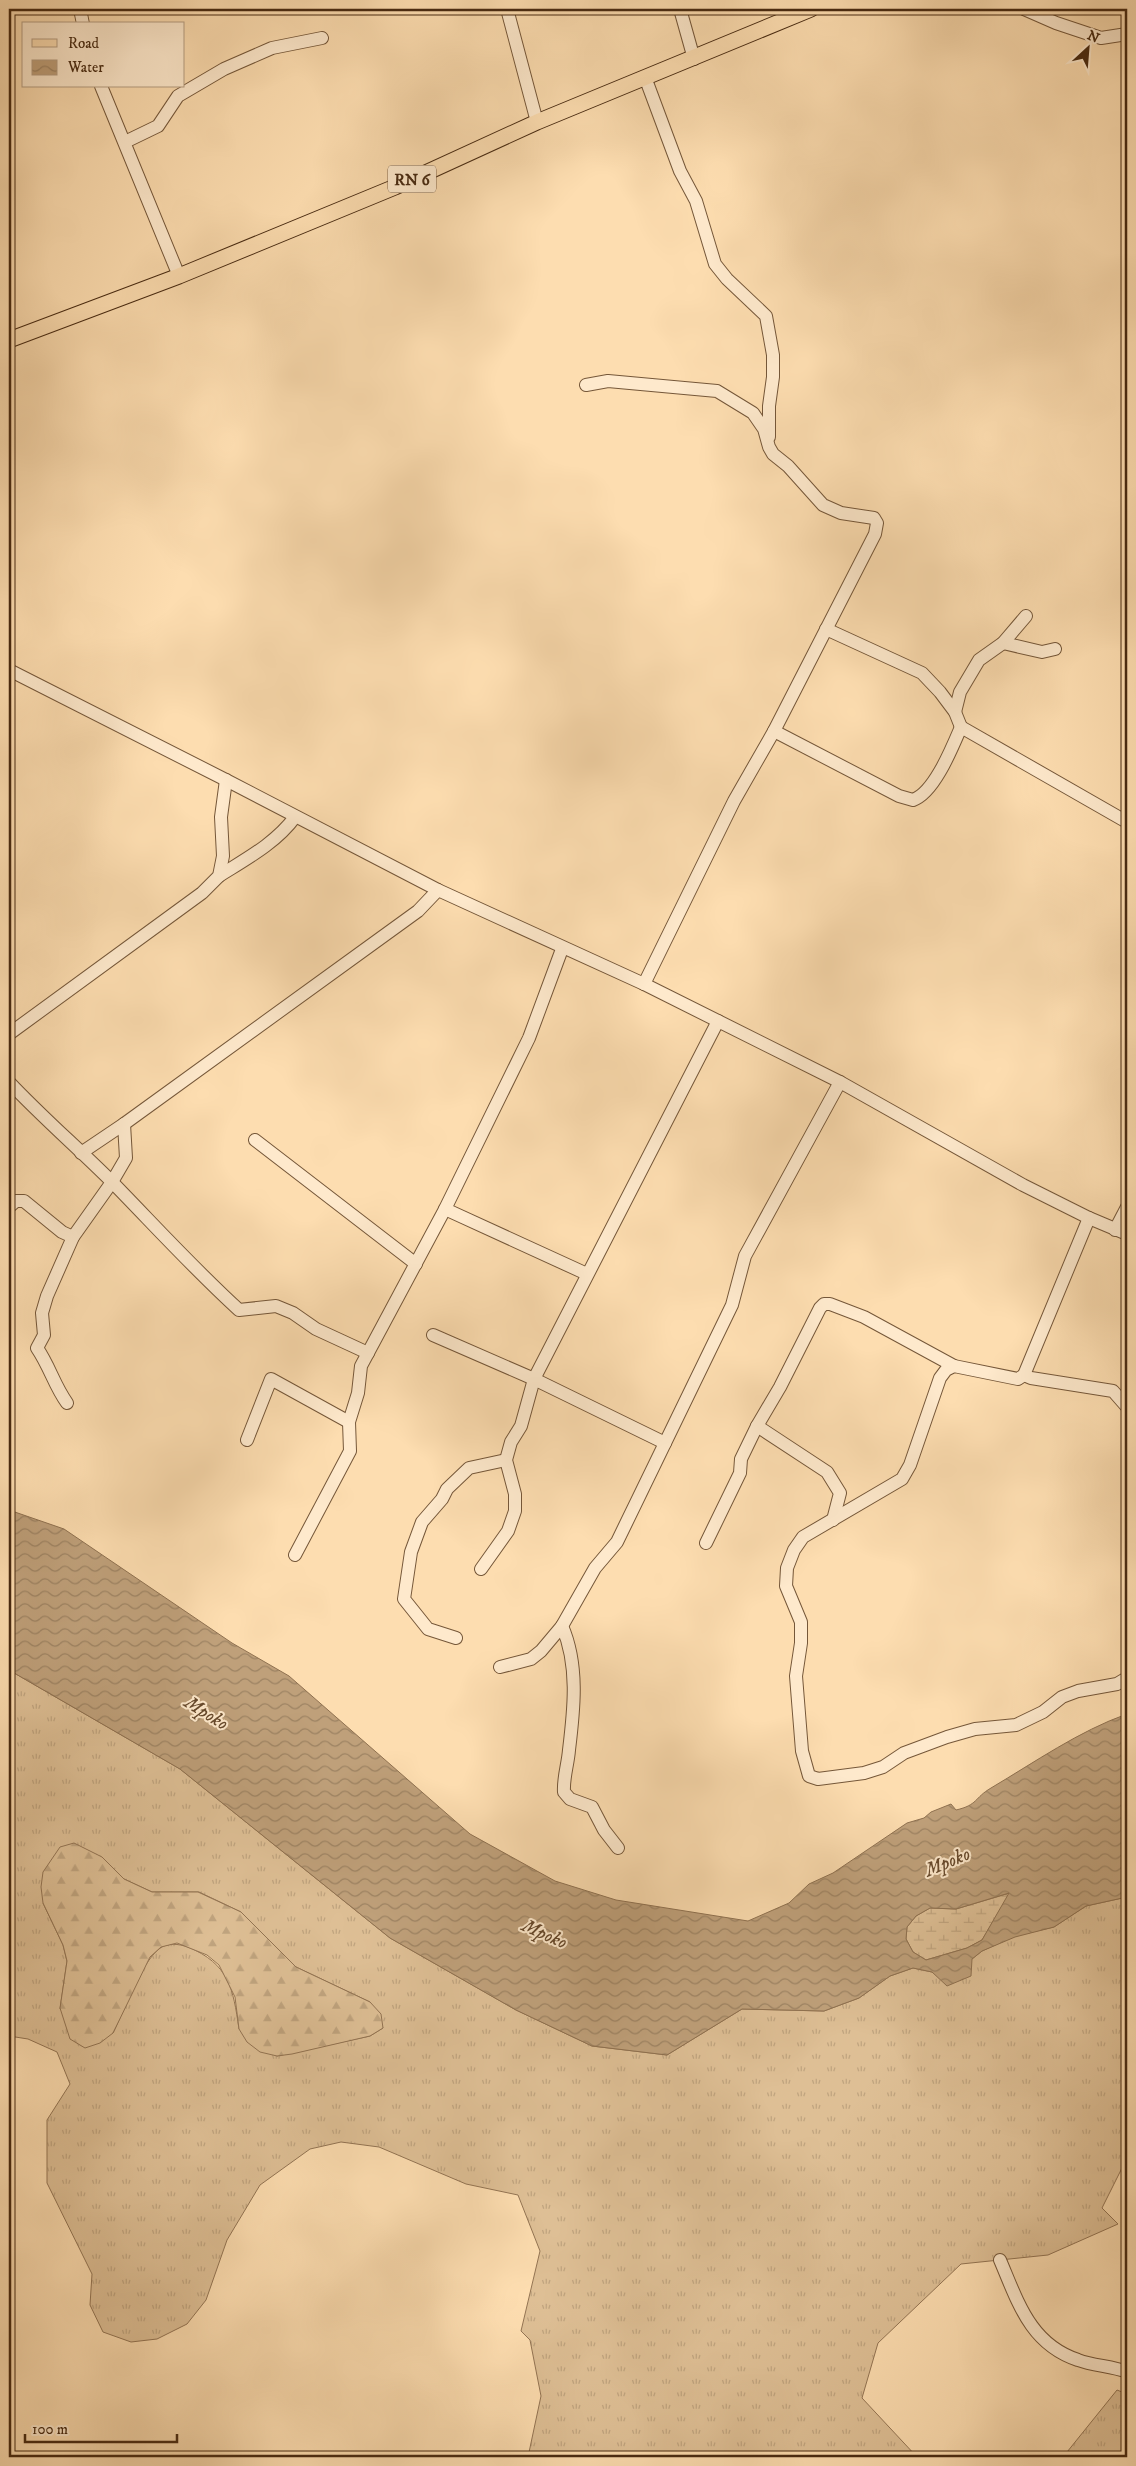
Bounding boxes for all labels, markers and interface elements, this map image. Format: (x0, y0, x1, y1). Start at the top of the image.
legend (22, 22, 185, 88)
north arrow (1064, 22, 1114, 72)
text: N (1084, 27, 1103, 48)
text: Road (68, 34, 100, 53)
text: Water (67, 58, 104, 77)
road number: RN 6 (388, 165, 436, 192)
water label: Mpoko (178, 1690, 232, 1736)
water label: Mpoko (920, 1843, 974, 1884)
water label: Mpoko (516, 1913, 571, 1955)
scale bar (25, 2411, 178, 2443)
text: 100 m (32, 2420, 68, 2439)

